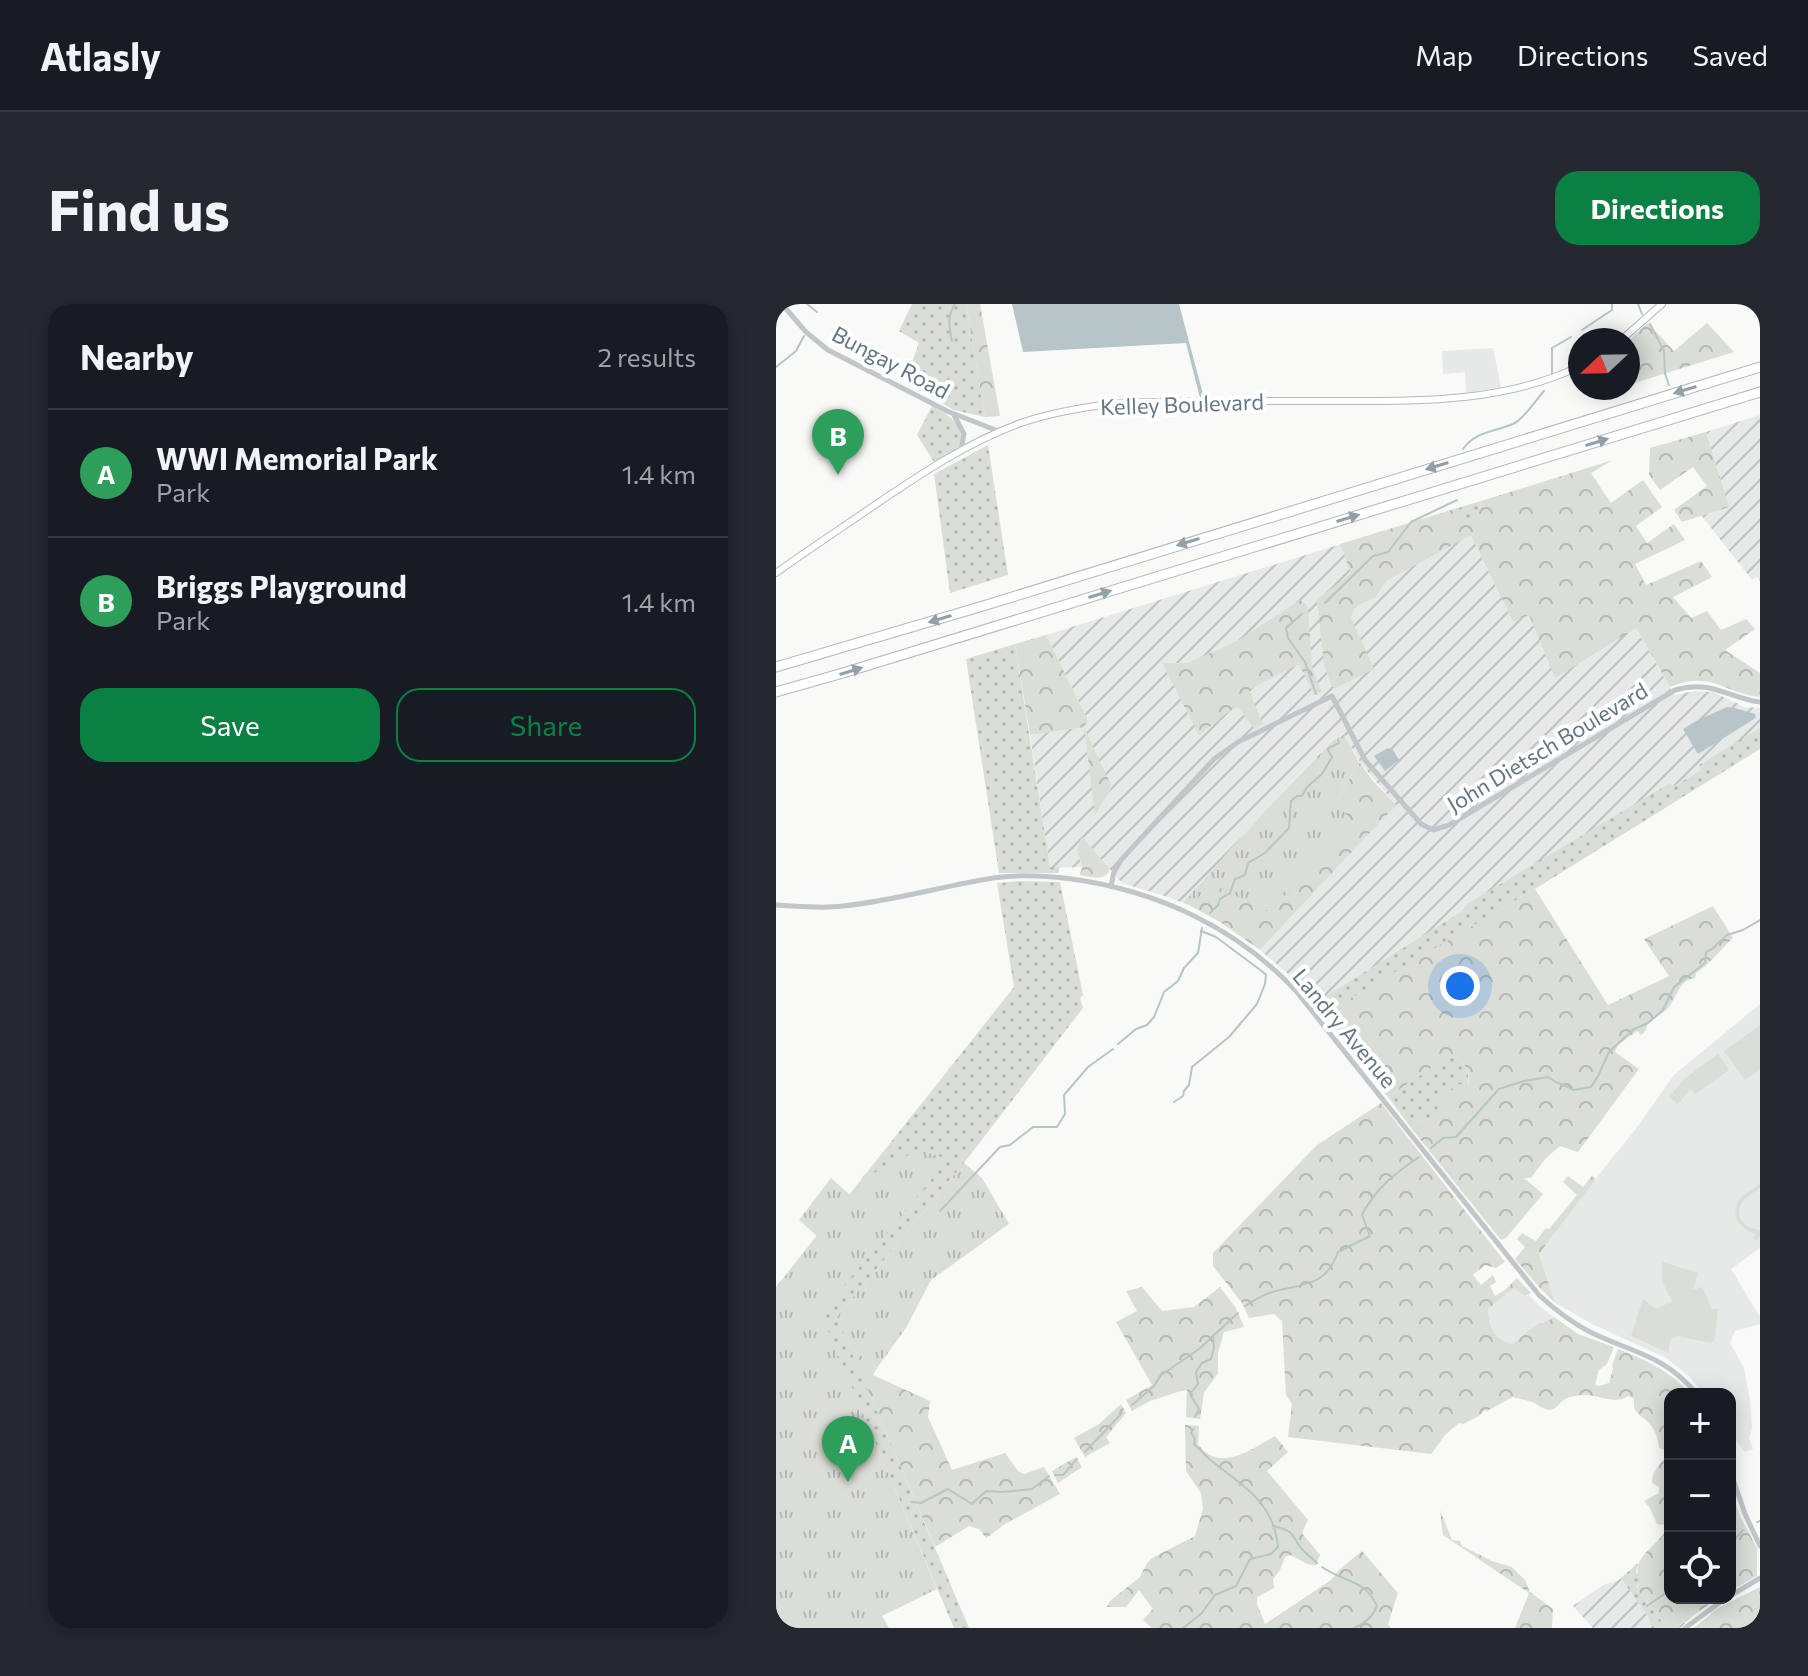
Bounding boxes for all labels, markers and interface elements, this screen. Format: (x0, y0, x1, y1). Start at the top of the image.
text: Atlasly (40, 32, 161, 79)
text: Map (1415, 38, 1473, 72)
text: Directions (1517, 38, 1648, 72)
text: Saved (1692, 38, 1768, 72)
button: Directions (1555, 171, 1760, 245)
text: Find us (48, 174, 230, 243)
street label: Bungay Road (828, 320, 954, 404)
north arrow (1568, 328, 1640, 400)
text: Nearby (80, 335, 194, 377)
text: 2 results (598, 341, 696, 372)
one-way arrow (1673, 384, 1697, 397)
street label: Kelley Boulevard (1100, 388, 1264, 420)
pin: B (812, 409, 864, 475)
one-way arrow (1585, 435, 1609, 448)
text: WWI Memorial Park (156, 439, 438, 476)
text: A (97, 458, 115, 489)
text: 1.4 km (622, 458, 696, 489)
one-way arrow (1424, 460, 1448, 473)
text: Park (156, 476, 210, 507)
one-way arrow (1337, 511, 1361, 524)
one-way arrow (1176, 536, 1200, 549)
text: Briggs Playground (156, 567, 407, 604)
text: B (97, 586, 115, 617)
text: 1.4 km (622, 586, 696, 617)
one-way arrow (1088, 587, 1112, 600)
text: Park (156, 604, 210, 635)
one-way arrow (927, 613, 951, 626)
one-way arrow (839, 664, 863, 676)
street label: John Dietsch Boulevard (1442, 676, 1652, 818)
button: Save (80, 688, 380, 762)
button: Share (396, 688, 696, 762)
street label: Landry Avenue (1287, 963, 1403, 1093)
your location (1440, 966, 1480, 1006)
map controls (1664, 1388, 1736, 1604)
button: + (1664, 1388, 1736, 1460)
pin: A (822, 1416, 874, 1482)
button: − (1664, 1460, 1736, 1532)
button: locate (1664, 1532, 1736, 1604)

